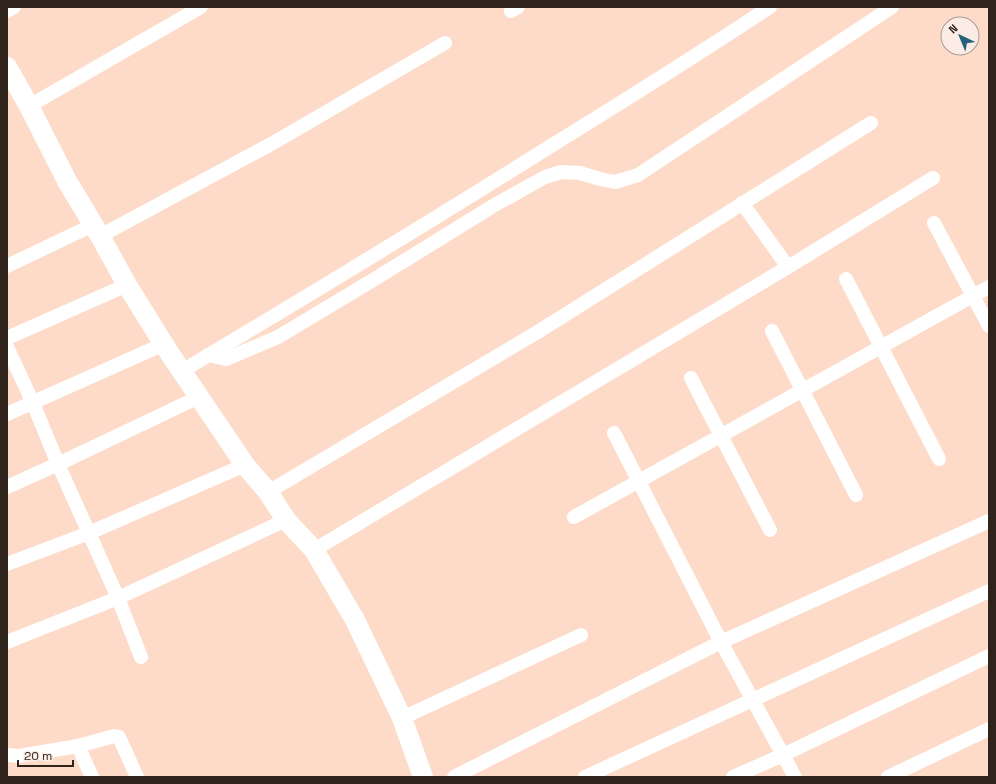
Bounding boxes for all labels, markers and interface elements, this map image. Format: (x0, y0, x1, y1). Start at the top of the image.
north arrow (940, 16, 980, 56)
text: N (946, 21, 961, 36)
scale bar (18, 742, 73, 768)
text: 20 m (24, 748, 52, 764)

